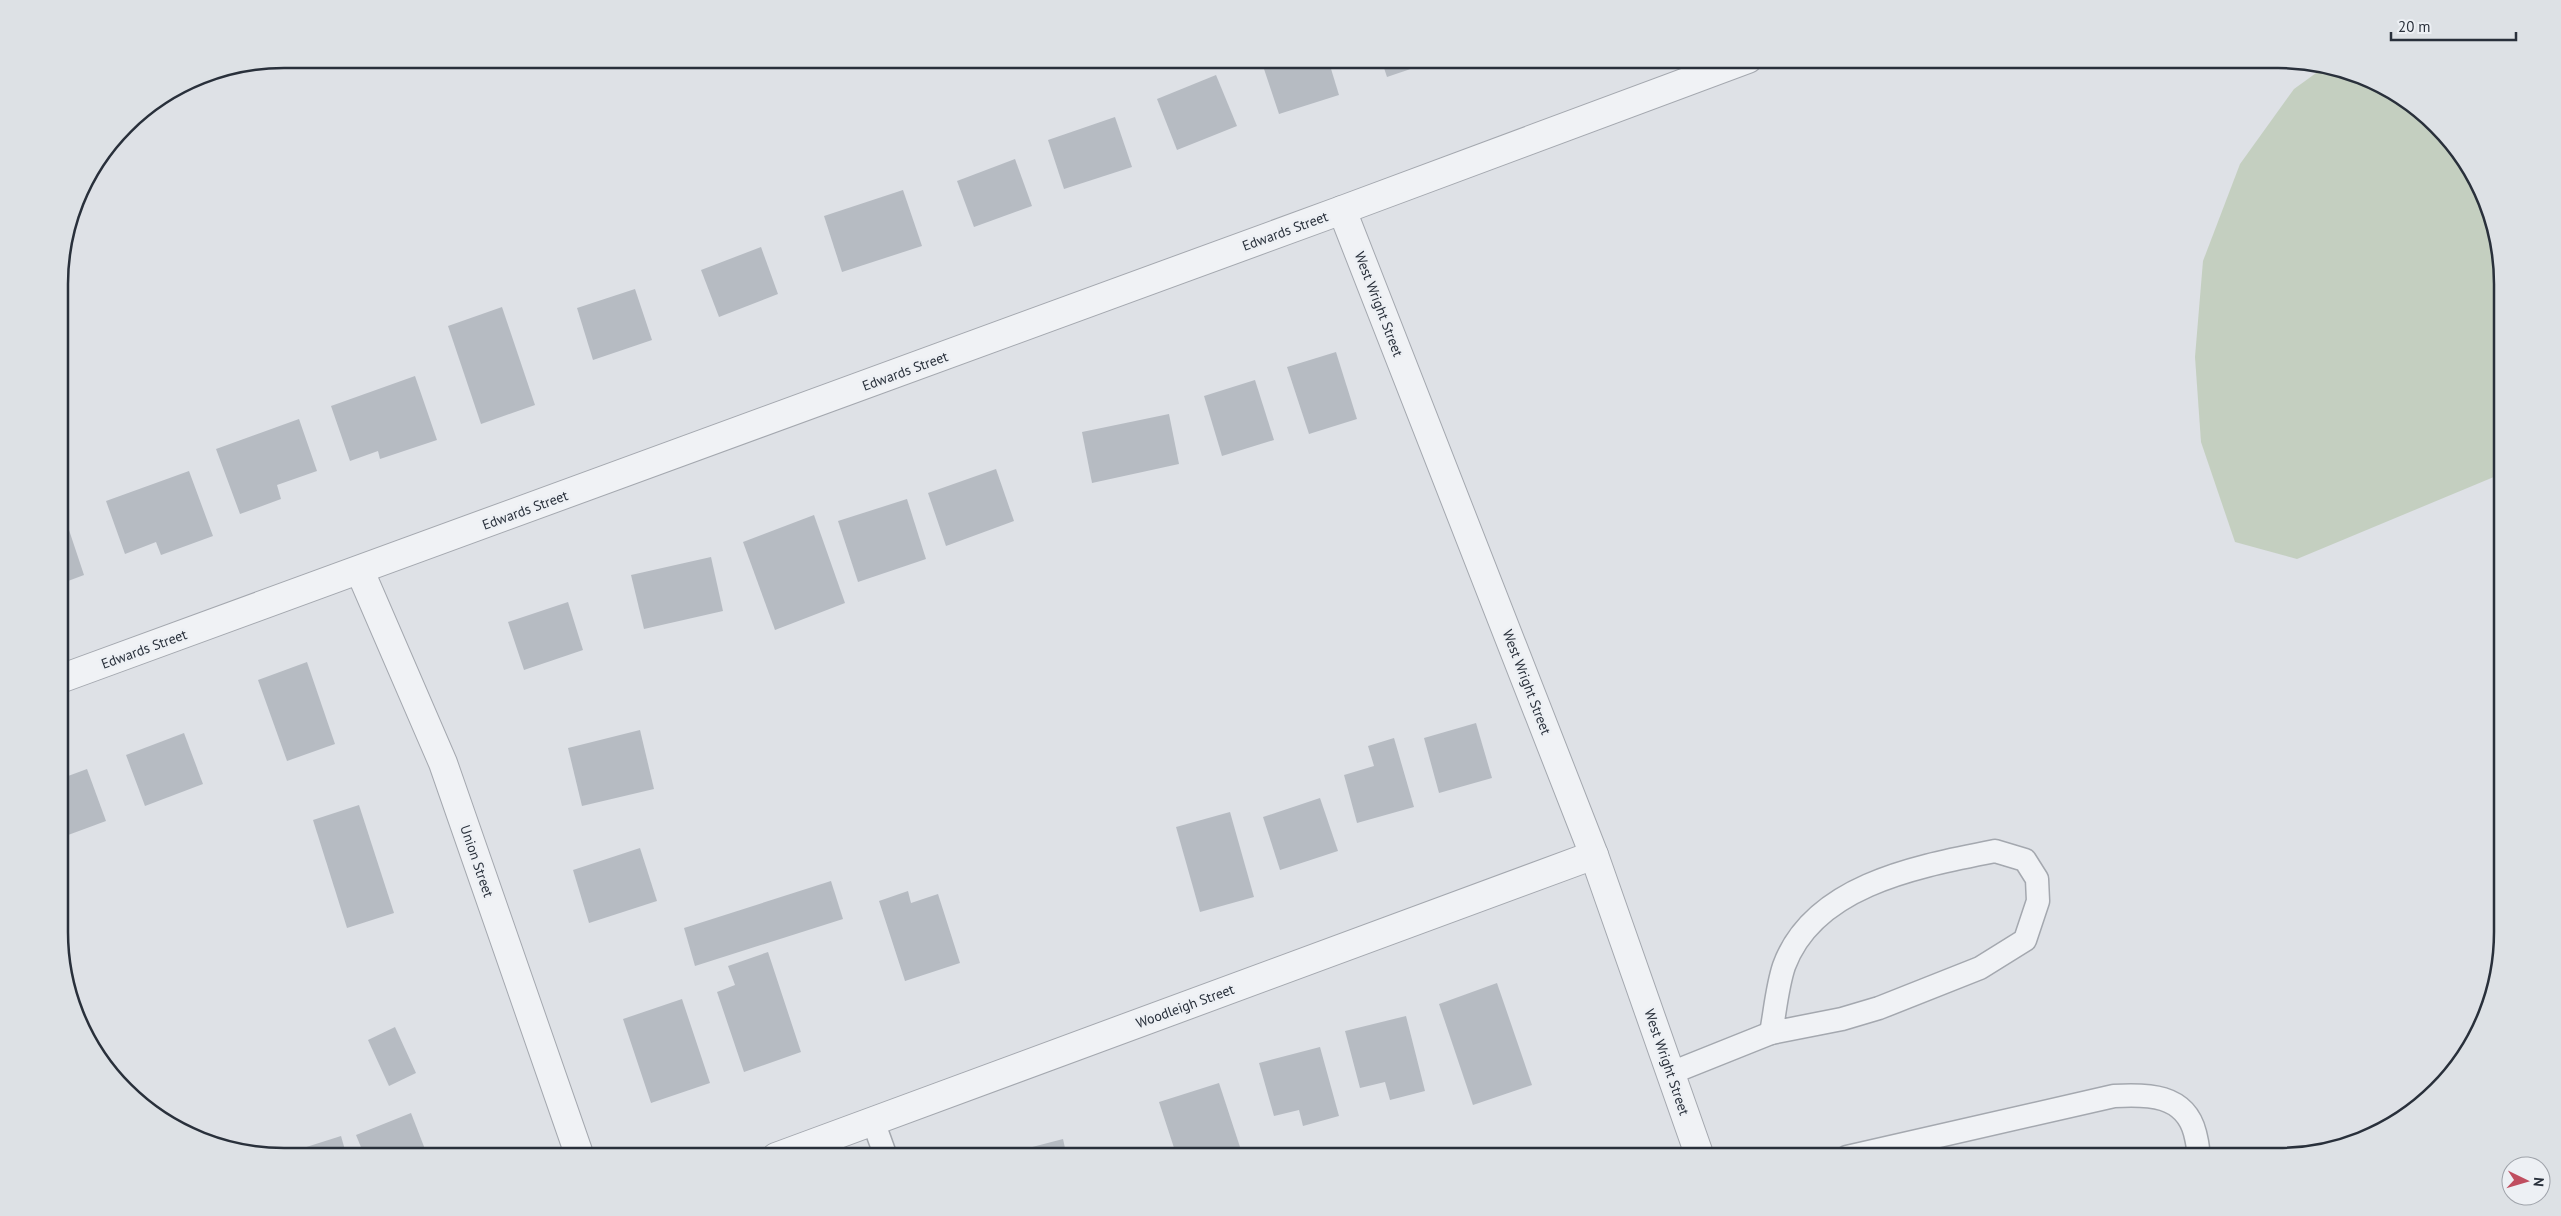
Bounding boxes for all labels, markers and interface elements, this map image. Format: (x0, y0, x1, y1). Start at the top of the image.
scale bar (2391, 10, 2516, 42)
text: 20 m (2398, 17, 2431, 36)
street label: Edwards Street (1240, 207, 1331, 255)
street label: West Wright Street (1351, 249, 1407, 359)
street label: Edwards Street (860, 347, 951, 395)
street label: Edwards Street (480, 486, 571, 534)
street label: Edwards Street (99, 625, 190, 673)
street label: West Wright Street (1499, 627, 1555, 737)
street label: Union Street (456, 823, 498, 900)
street label: Woodleigh Street (1133, 980, 1237, 1032)
street label: West Wright Street (1640, 1007, 1694, 1118)
north arrow (2501, 1156, 2551, 1206)
text: N (2530, 1177, 2548, 1188)

